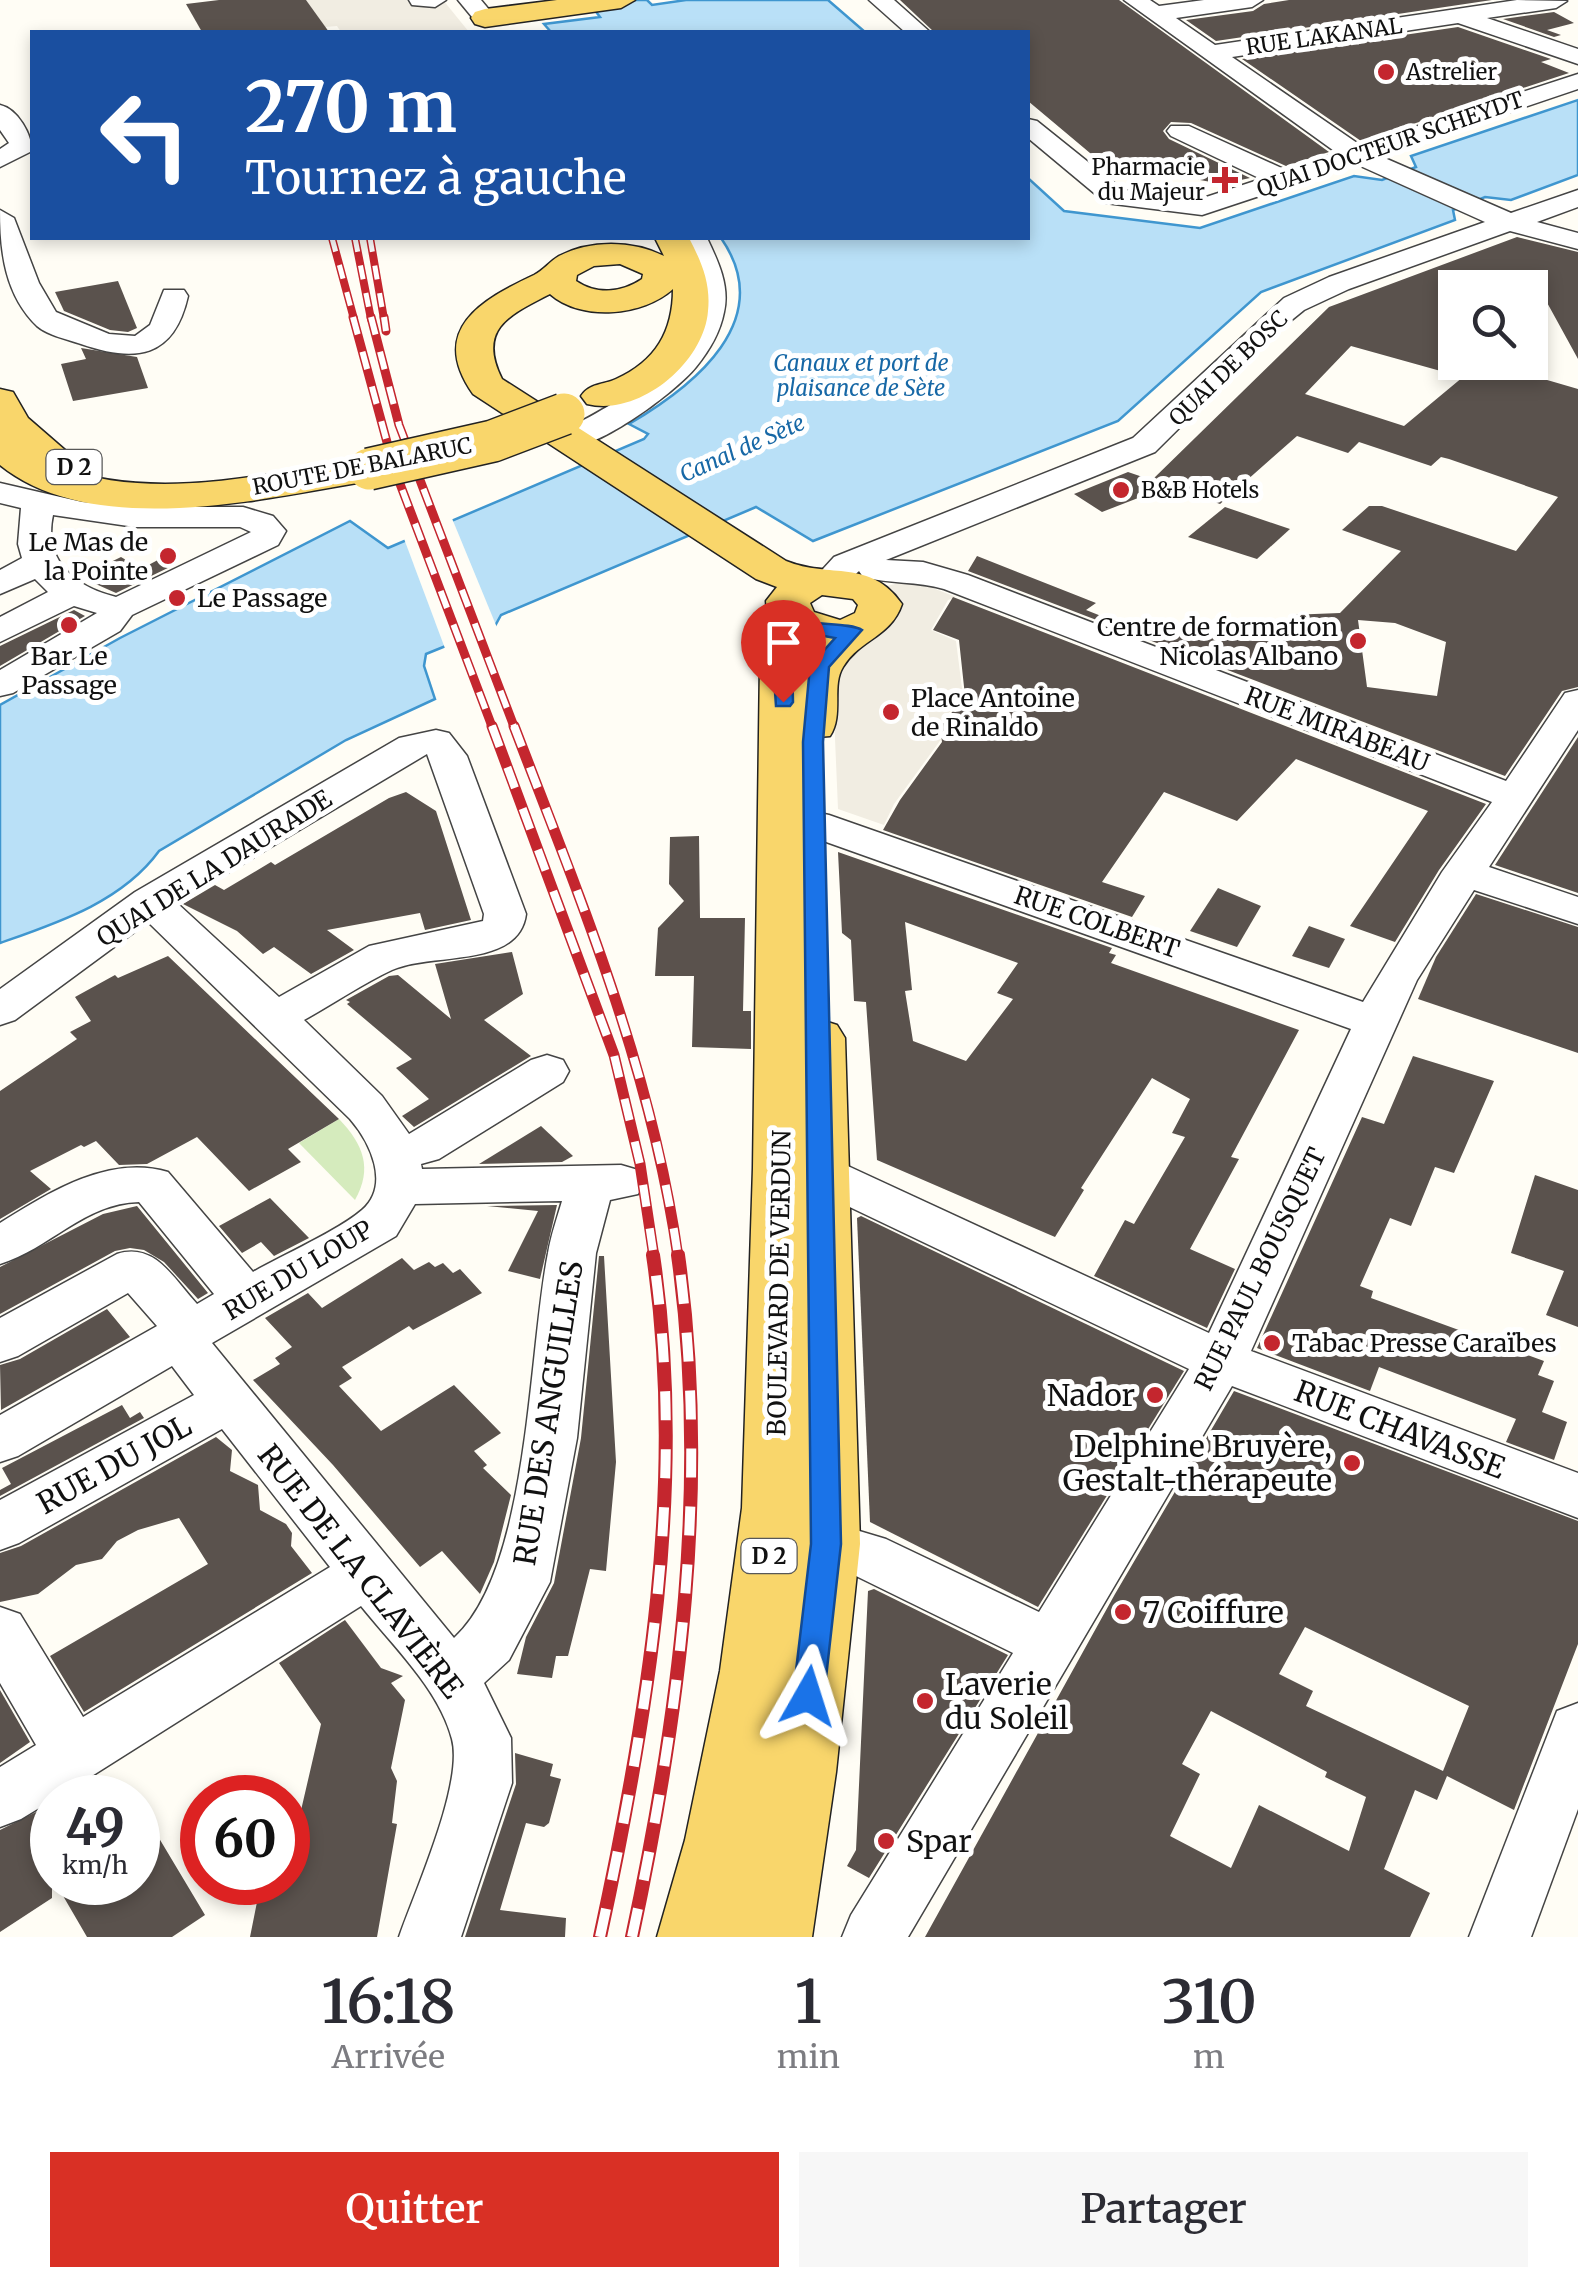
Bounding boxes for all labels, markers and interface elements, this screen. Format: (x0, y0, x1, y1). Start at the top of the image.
street label: RUE LAKANAL (1244, 11, 1404, 61)
place label: Astrelier (1405, 58, 1497, 86)
marker: Astrelier (1375, 61, 1397, 83)
text: 270 m (245, 63, 457, 151)
icon: left (80, 70, 210, 200)
street label: QUAI DOCTEUR SCHEYDT (1253, 85, 1527, 203)
text: Tournez à gauche (245, 150, 627, 206)
place label: Pharmacie du Majeur (1092, 153, 1205, 206)
marker: Pharmacie du Majeur (1214, 169, 1236, 191)
map controls (1438, 270, 1548, 380)
button: search (1438, 270, 1548, 380)
street label: QUAI DE BOSC (1163, 304, 1293, 432)
water label: Canaux et port de plaisance de Sète (773, 349, 949, 402)
water label: Canal de Sète (675, 408, 809, 488)
street label: ROUTE DE BALARUC (250, 431, 474, 501)
road number: D 2 (46, 450, 102, 484)
place label: B&B Hotels (1141, 476, 1259, 504)
marker: B&B Hotels (1110, 479, 1132, 501)
place label: Le Mas de la Pointe (28, 526, 148, 587)
marker: Le Mas de la Pointe (157, 545, 179, 567)
place label: Le Passage (197, 582, 327, 614)
marker: Le Passage (166, 587, 188, 609)
pin (741, 600, 826, 703)
place label: Centre de formation Nicolas Albano (1097, 611, 1338, 672)
marker: Bar Le Passage (58, 614, 80, 636)
icon: arrive (756, 615, 811, 670)
marker: Centre de formation Nicolas Albano (1347, 630, 1369, 652)
place label: Bar Le Passage (21, 640, 117, 701)
street label: RUE MIRABEAU (1240, 679, 1434, 779)
place label: Place Antoine de Rinaldo (911, 682, 1075, 743)
marker: Place Antoine de Rinaldo (880, 701, 902, 723)
street label: QUAI DE LA DAURADE (90, 782, 338, 953)
street label: RUE COLBERT (1010, 879, 1184, 965)
street label: BOULEVARD DE VERDUN (760, 1130, 798, 1436)
street label: RUE PAUL BOUSQUET (1187, 1143, 1333, 1395)
street label: RUE DU LOUP (218, 1213, 378, 1327)
street label: RUE DES ANGUILLES (505, 1258, 591, 1568)
place label: Tabac Presse Caraïbes (1292, 1327, 1557, 1359)
marker: Tabac Presse Caraïbes (1261, 1332, 1283, 1354)
street label: RUE CHAVASSE (1289, 1371, 1511, 1487)
place label: Nador (1047, 1376, 1135, 1414)
marker: Nador (1144, 1384, 1166, 1406)
street label: RUE DU JOL (30, 1406, 198, 1522)
place label: Delphine Bruyère, Gestalt-thérapeute (1063, 1427, 1332, 1499)
street label: RUE DE LA CLAVIÈRE (250, 1436, 472, 1706)
marker: Delphine Bruyère, Gestalt-thérapeute (1341, 1452, 1363, 1474)
road number: D 2 (742, 1539, 796, 1573)
place label: 7 Coiffure (1143, 1593, 1284, 1631)
marker: 7 Coiffure (1112, 1601, 1134, 1623)
position arrow (756, 1644, 860, 1748)
place label: Laverie du Soleil (945, 1665, 1068, 1737)
marker: Laverie du Soleil (914, 1690, 936, 1712)
speed limit sign: 60 (180, 1775, 310, 1905)
text: 49 (65, 1796, 125, 1859)
place label: Spar (906, 1822, 972, 1860)
marker: Spar (875, 1830, 897, 1852)
text: km/h (62, 1849, 128, 1881)
text: 16:18 (321, 1964, 456, 2039)
text: 1 (795, 1964, 822, 2039)
text: 310 (1161, 1964, 1257, 2039)
text: Arrivée (332, 2037, 445, 2077)
text: min (777, 2037, 840, 2077)
text: m (1193, 2037, 1225, 2077)
button: Quitter (50, 2152, 779, 2267)
button: Partager (799, 2152, 1528, 2267)

